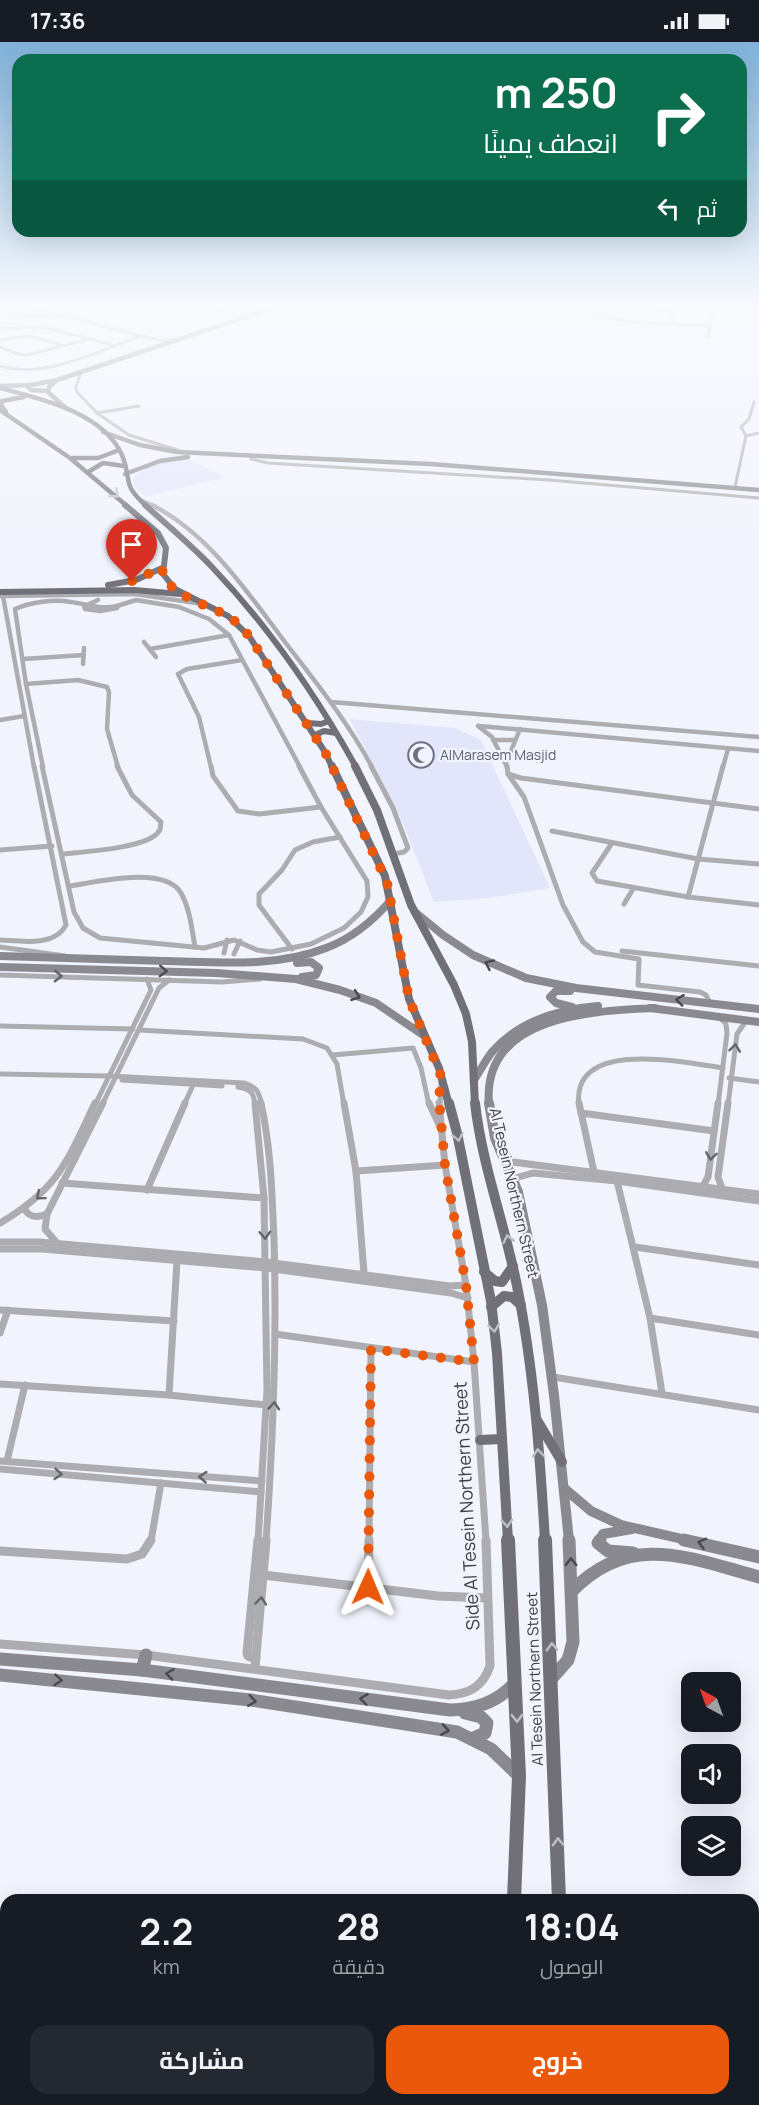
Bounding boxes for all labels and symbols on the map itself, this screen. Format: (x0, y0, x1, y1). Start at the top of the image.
one-way arrow (108, 487, 119, 498)
pin (106, 519, 157, 581)
mosque icon: AlMarasem Masjid (406, 740, 436, 770)
place label: AlMarasem Masjid (440, 745, 556, 764)
one-way arrow (485, 959, 496, 971)
one-way arrow (159, 965, 168, 978)
one-way arrow (54, 970, 63, 982)
one-way arrow (350, 988, 361, 1001)
one-way arrow (675, 994, 685, 1007)
one-way arrow (729, 1043, 741, 1052)
street label: Al Tesein Northern Street (485, 1106, 544, 1280)
one-way arrow (451, 1132, 464, 1142)
one-way arrow (705, 1151, 718, 1161)
one-way arrow (36, 1189, 47, 1200)
one-way arrow (259, 1230, 271, 1239)
one-way arrow (502, 1234, 515, 1244)
one-way arrow (487, 1324, 500, 1333)
street label: Side Al Tesein Northern Street (447, 1381, 485, 1631)
one-way arrow (267, 1402, 280, 1411)
one-way arrow (532, 1448, 545, 1457)
one-way arrow (54, 1467, 63, 1480)
one-way arrow (199, 1470, 208, 1483)
one-way arrow (500, 1518, 513, 1527)
one-way arrow (697, 1538, 707, 1551)
position arrow (336, 1555, 400, 1619)
one-way arrow (565, 1558, 577, 1567)
street label: Al Tesein Northern Street (521, 1592, 548, 1766)
one-way arrow (254, 1596, 267, 1605)
one-way arrow (546, 1643, 558, 1652)
one-way arrow (166, 1668, 175, 1680)
north arrow (681, 1672, 741, 1732)
one-way arrow (54, 1673, 63, 1686)
one-way arrow (359, 1693, 368, 1706)
one-way arrow (248, 1694, 257, 1706)
one-way arrow (511, 1713, 524, 1722)
one-way arrow (440, 1723, 450, 1736)
one-way arrow (551, 1838, 564, 1847)

